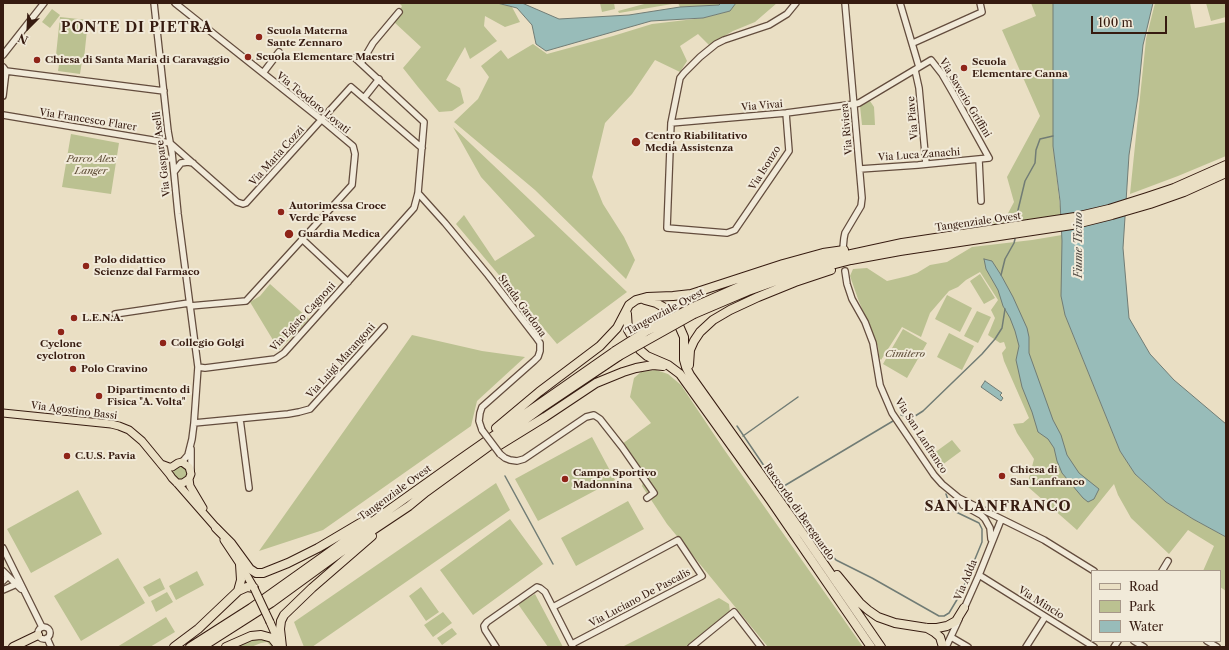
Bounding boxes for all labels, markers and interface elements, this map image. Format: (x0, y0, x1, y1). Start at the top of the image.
north arrow (8, 8, 48, 48)
scale bar (1093, 8, 1169, 34)
text: 100 m (1098, 15, 1133, 30)
district label: PONTE DI PIETRA (61, 20, 213, 36)
place label: Scuola Materna Sante Zennaro (267, 25, 348, 48)
text: N (16, 31, 30, 47)
marker: Scuola Materna Sante Zennaro (254, 32, 264, 42)
place label: Scuola Elementare Maestri (256, 51, 395, 63)
marker: Scuola Elementare Maestri (243, 52, 253, 62)
place label: Chiesa di Santa Maria di Caravaggio (45, 54, 230, 66)
marker: Chiesa di Santa Maria di Caravaggio (32, 55, 42, 65)
street label: Via Saverio Griffini (937, 56, 993, 140)
place label: Scuola Elementare Canna (972, 56, 1068, 80)
marker: Scuola Elementare Canna (959, 63, 969, 73)
street label: Via Teodoro Lovati (274, 70, 352, 136)
street label: Via Piave (905, 96, 921, 140)
street label: Via Vivai (741, 98, 783, 114)
street label: Via Riviera (839, 103, 855, 155)
street label: Via Francesco Flarer (39, 106, 137, 134)
street label: Via Gaspare Aselli (151, 111, 173, 197)
street label: Via Maria Cozzi (247, 124, 307, 188)
place label: Centro Riabilitativo Media Assistenza (645, 130, 747, 154)
marker: Centro Riabilitativo Media Assistenza (630, 136, 642, 148)
street label: Via Isonzo (747, 144, 783, 192)
street label: Via Luca Zanachi (878, 146, 960, 164)
park label: Parco Alex Langer (66, 153, 116, 176)
place label: Autorimessa Croce Verde Pavese (289, 200, 386, 224)
marker: Autorimessa Croce Verde Pavese (276, 207, 286, 217)
street label: Tangenziale Ovest (934, 210, 1022, 234)
water label: Fiume Ticino (1072, 212, 1086, 278)
marker: Guardia Medica (283, 228, 295, 240)
place label: Guardia Medica (298, 228, 380, 240)
place label: Polo didattico Scienze dal Farmaco (94, 254, 200, 278)
marker: Polo didattico Scienze dal Farmaco (81, 261, 91, 271)
street label: Strada Gardona (495, 272, 549, 340)
street label: Via Egisto Cagnoni (268, 280, 338, 354)
street label: Tangenziale Ovest (624, 286, 706, 338)
place label: L.E.N.A. (82, 312, 124, 324)
marker: L.E.N.A. (69, 313, 79, 323)
street label: Via Luigi Marangoni (304, 321, 378, 401)
marker: Cyclone cyclotron (56, 327, 66, 337)
place label: Collegio Golgi (171, 337, 244, 349)
place label: Cyclone cyclotron (37, 338, 85, 362)
marker: Collegio Golgi (158, 338, 168, 348)
park label: Cimitero (885, 348, 925, 360)
place label: Polo Cravino (81, 363, 148, 375)
marker: Polo Cravino (68, 364, 78, 374)
place label: Dipartimento di Fisica "A. Volta" (107, 384, 190, 408)
marker: Dipartimento di Fisica "A. Volta" (94, 391, 104, 401)
street label: Via San Lanfranco (892, 396, 950, 476)
street label: Via Agostino Bassi (30, 400, 118, 422)
place label: C.U.S. Pavia (75, 450, 136, 462)
marker: C.U.S. Pavia (62, 451, 72, 461)
street label: Raccordo di Bereguardo (761, 461, 837, 563)
street label: Tangenziale Ovest (356, 463, 434, 523)
place label: Chiesa di San Lanfranco (1010, 464, 1085, 488)
place label: Campo Sportivo Madonnina (573, 467, 656, 490)
marker: Chiesa di San Lanfranco (997, 471, 1007, 481)
marker: Campo Sportivo Madonnina (560, 474, 570, 484)
district label: SAN LANFRANCO (924, 499, 1072, 515)
street label: Via Adda (952, 558, 980, 602)
street label: Via Luciano De Pascalis (587, 566, 693, 630)
legend (1091, 570, 1221, 642)
text: Road (1129, 579, 1159, 594)
street label: Via Mincio (1016, 584, 1066, 622)
text: Park (1129, 599, 1155, 614)
text: Water (1129, 619, 1163, 634)

